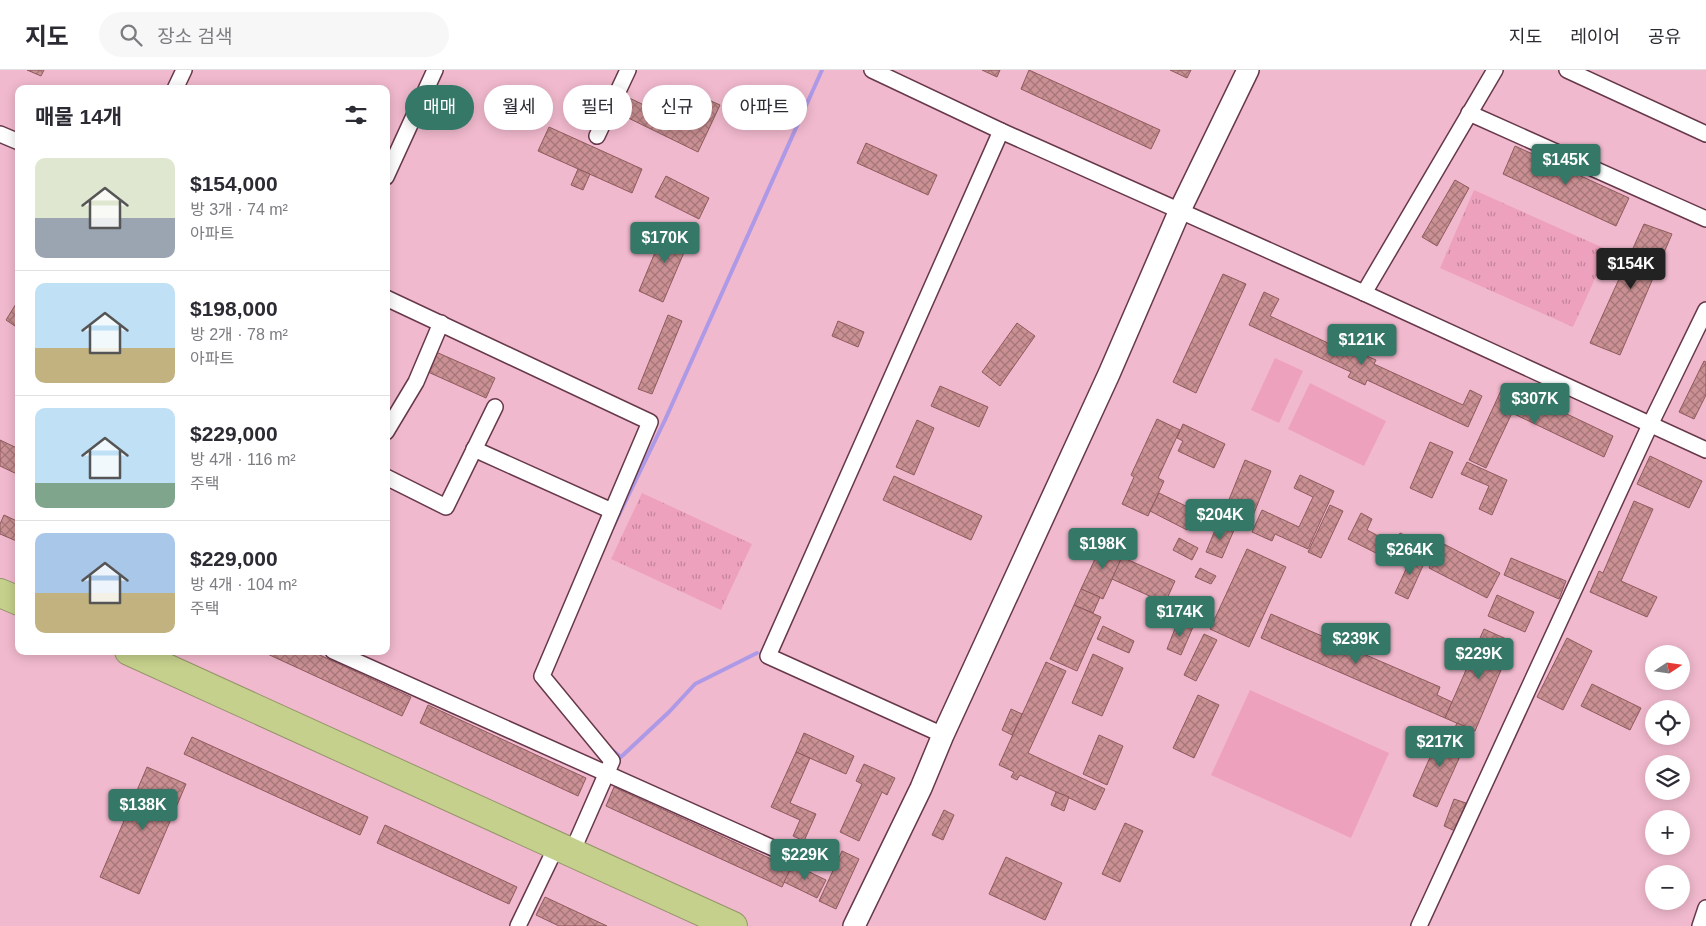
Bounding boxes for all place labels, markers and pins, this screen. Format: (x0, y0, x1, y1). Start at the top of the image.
pin: $145K (1531, 144, 1601, 186)
pin: $170K (630, 222, 700, 264)
pin: $154K (1596, 248, 1666, 290)
pin: $121K (1327, 324, 1397, 366)
pin: $307K (1500, 382, 1570, 425)
pin: $204K (1185, 498, 1255, 541)
pin: $198K (1068, 528, 1138, 570)
pin: $264K (1375, 534, 1445, 576)
pin: $174K (1145, 596, 1215, 638)
pin: $239K (1321, 622, 1391, 665)
pin: $229K (1444, 638, 1514, 680)
pin: $217K (1405, 726, 1475, 768)
pin: $138K (108, 788, 178, 831)
pin: $229K (770, 838, 840, 881)

